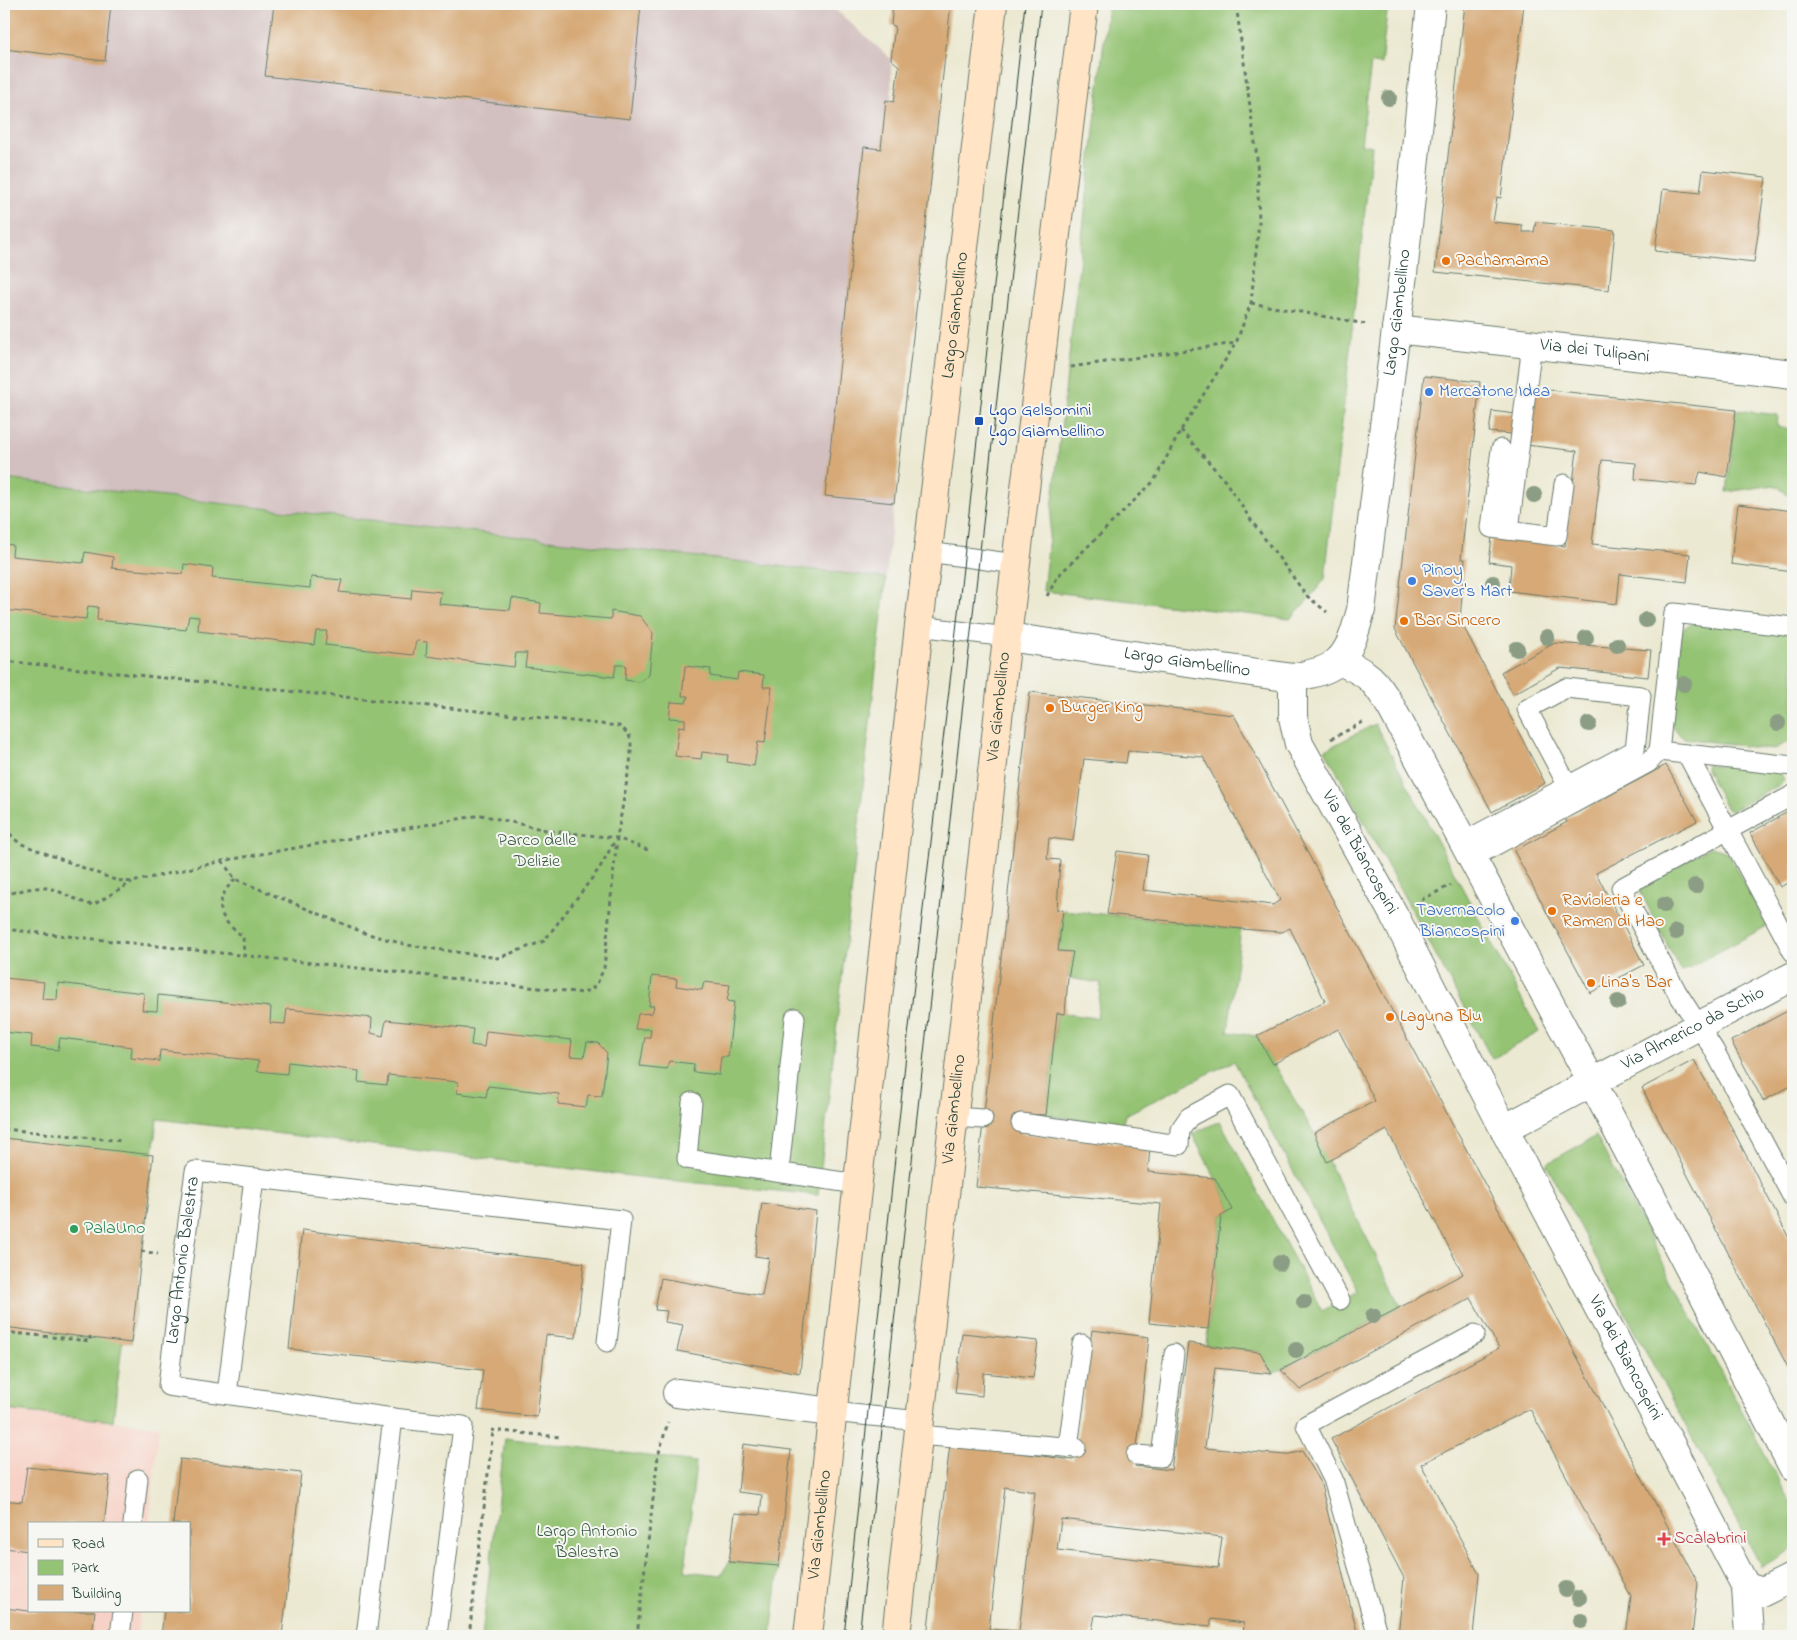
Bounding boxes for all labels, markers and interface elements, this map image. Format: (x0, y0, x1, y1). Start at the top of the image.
street label: Largo Giambellino (1377, 248, 1418, 377)
place label: Pachamama (1456, 248, 1549, 274)
street label: Largo Giambellino (936, 250, 976, 380)
marker: Pachamama (1440, 255, 1452, 267)
street label: Via dei Tulipani (1538, 332, 1651, 371)
place label: Mercatone Idea (1439, 379, 1550, 405)
marker: Mercatone Idea (1423, 386, 1435, 398)
place label: L.go Gelsomini L.go Giambellino (989, 398, 1105, 446)
marker: L.go Gelsomini L.go Giambellino (973, 415, 985, 427)
place label: Pinoy Saver's Mart (1422, 558, 1512, 605)
marker: Pinoy Saver's Mart (1406, 575, 1418, 587)
place label: Bar Sincero (1413, 608, 1501, 634)
marker: Bar Sincero (1398, 615, 1410, 627)
street label: Largo Giambellino (1122, 641, 1252, 685)
street label: Via Giambellino (980, 650, 1018, 764)
place label: Burger King (1059, 695, 1143, 722)
marker: Burger King (1044, 702, 1056, 714)
street label: Via dei Biancospini (1314, 785, 1404, 920)
park label: Parco delle Delizie (498, 828, 577, 875)
place label: Ravioleria e Ramen di Hao (1562, 888, 1664, 935)
place label: Tavernacolo Biancospini (1416, 898, 1505, 945)
marker: Ravioleria e Ramen di Hao (1546, 905, 1558, 917)
marker: Tavernacolo Biancospini (1509, 915, 1521, 927)
place label: Lina's Bar (1601, 970, 1673, 996)
marker: Lina's Bar (1585, 977, 1597, 989)
street label: Via Almerico da Schio (1616, 980, 1769, 1078)
place label: Laguna Blu (1400, 1004, 1482, 1031)
marker: Laguna Blu (1384, 1011, 1396, 1023)
street label: Via Giambellino (935, 1053, 974, 1166)
street label: Largo Antonio Balestra (160, 1175, 207, 1346)
place label: PalaUno (84, 1216, 145, 1242)
marker: PalaUno (68, 1223, 80, 1235)
street label: Via dei Biancospini (1581, 1290, 1669, 1425)
street label: Via Giambellino (801, 1468, 839, 1582)
park label: Largo Antonio Balestra (537, 1519, 637, 1566)
legend (28, 1522, 190, 1612)
place label: Scalabrini (1674, 1526, 1746, 1552)
text: Road (72, 1533, 105, 1555)
marker: Scalabrini (1658, 1533, 1670, 1545)
text: Park (72, 1557, 100, 1579)
text: Building (71, 1583, 121, 1606)

